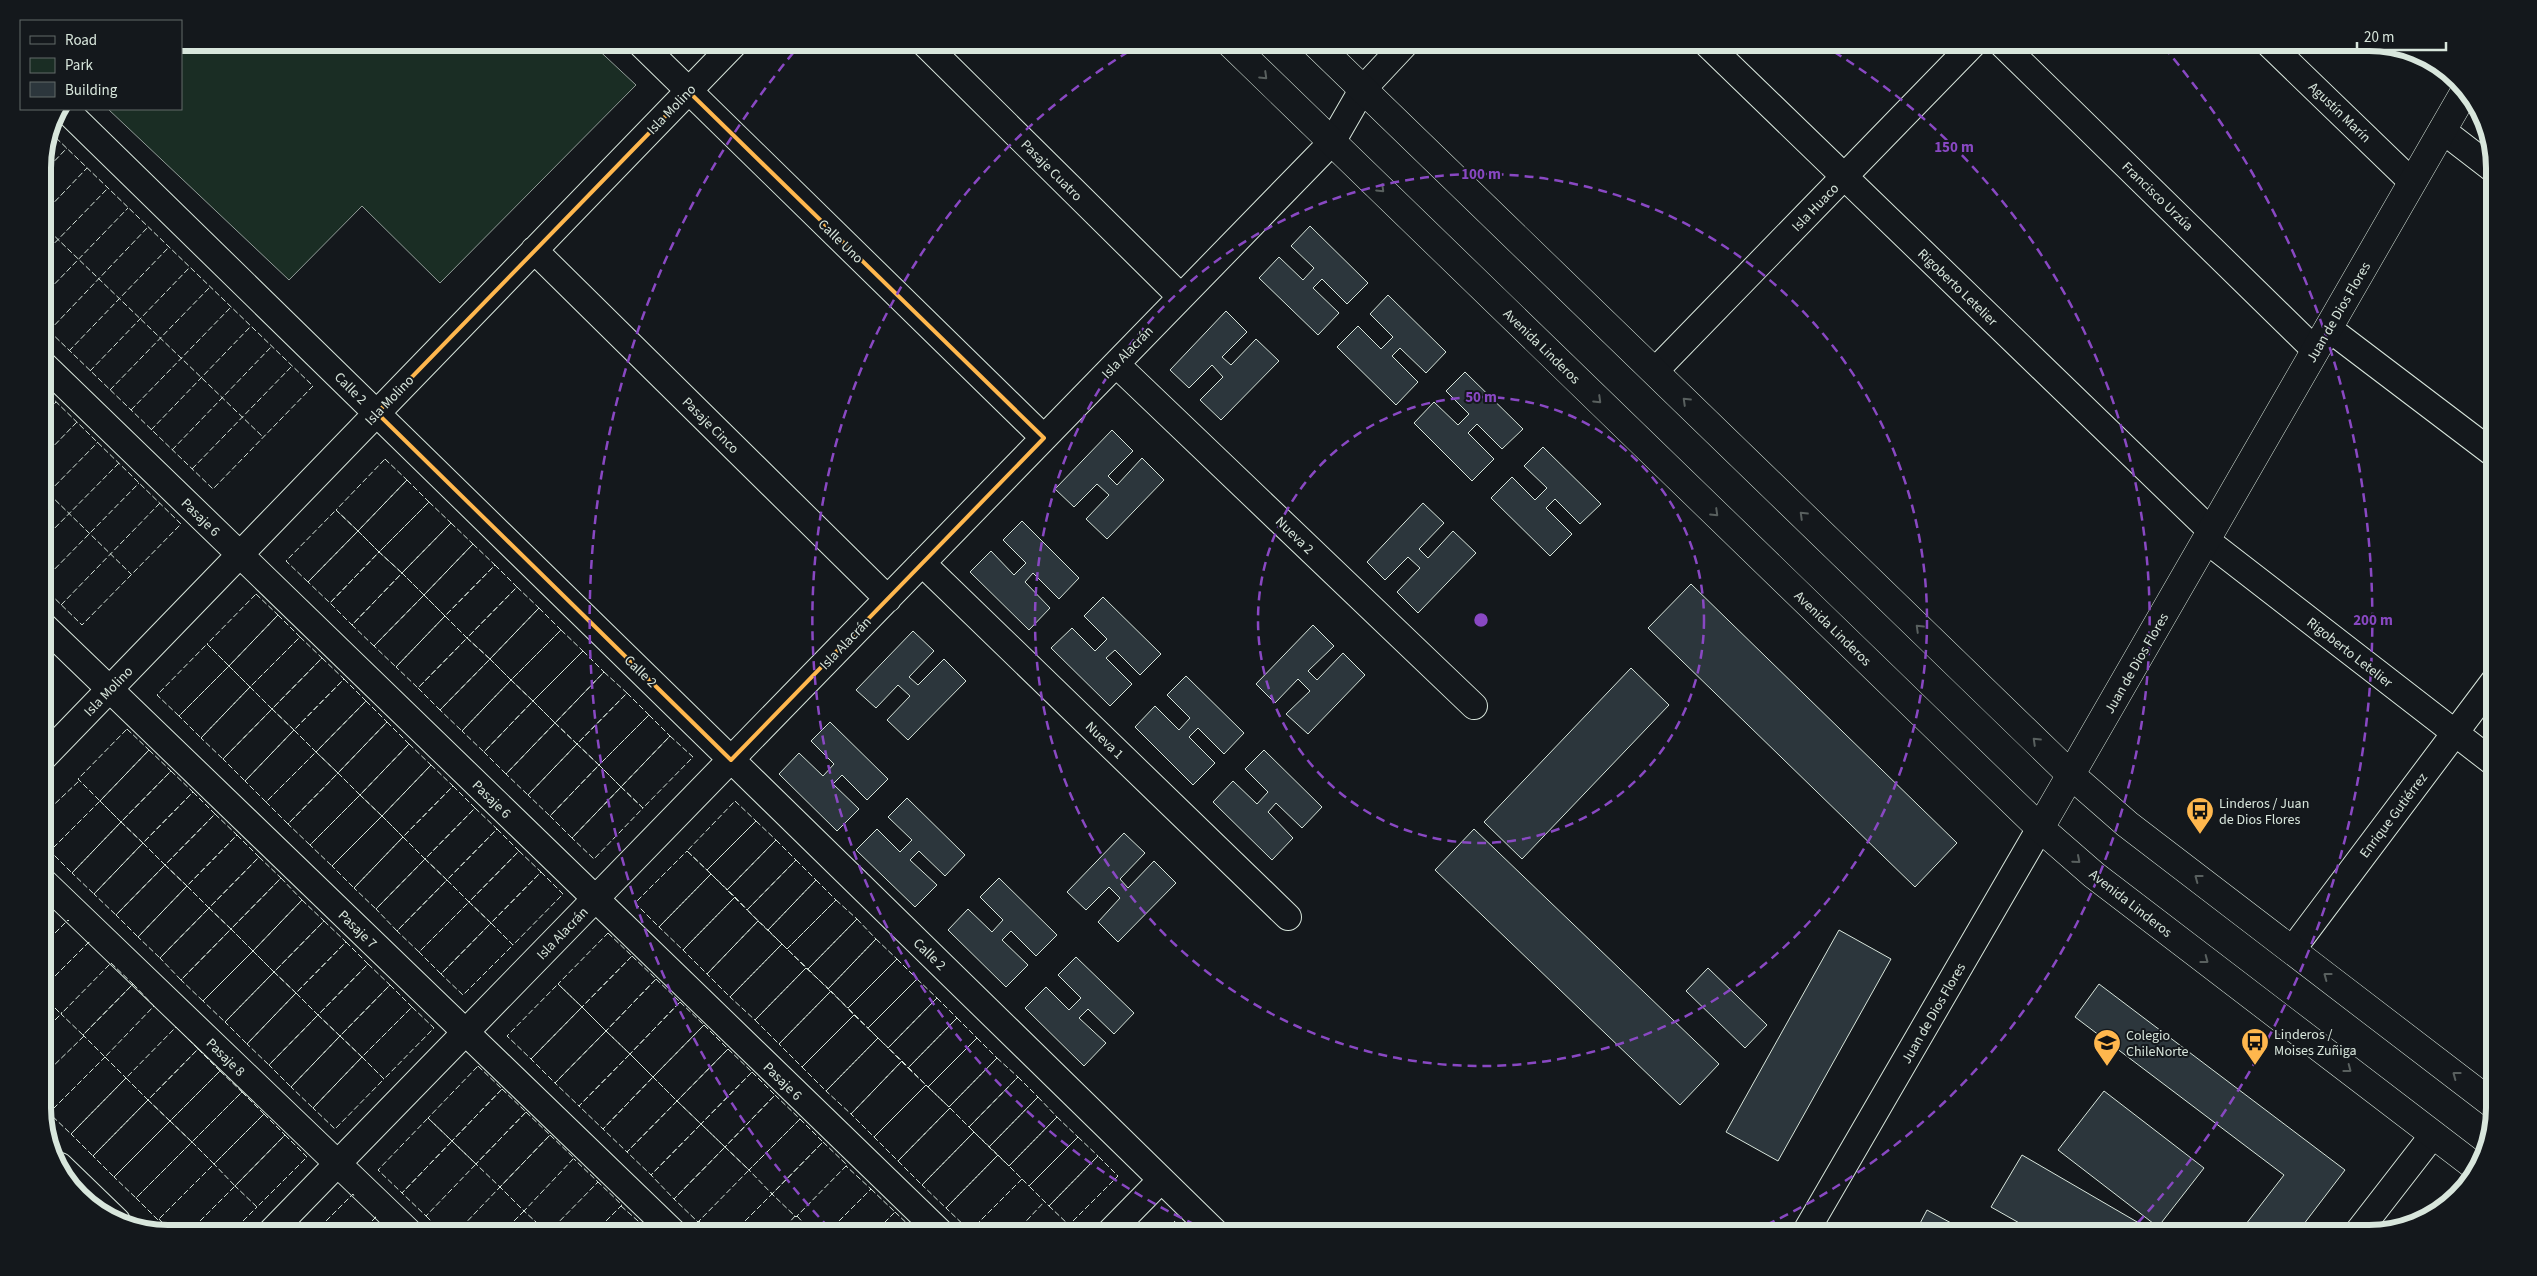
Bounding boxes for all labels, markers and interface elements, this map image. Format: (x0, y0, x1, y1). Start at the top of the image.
legend (20, 20, 182, 110)
scale bar (2357, 20, 2446, 52)
text: 20 m (2364, 27, 2394, 48)
text: Road (65, 30, 97, 51)
text: Park (65, 55, 94, 76)
one-way arrow (1258, 71, 1267, 80)
street label: Agustín Marín (2304, 78, 2375, 148)
text: Building (65, 80, 118, 101)
street label: Isla Molino (643, 80, 701, 139)
street label: Pasaje Cuatro (1016, 135, 1087, 206)
text: 150 m (1934, 137, 1974, 158)
street label: Francisco Urzúa (2117, 157, 2197, 236)
text: 100 m (1461, 164, 1501, 185)
street label: Isla Huaco (1788, 179, 1844, 236)
one-way arrow (1375, 184, 1384, 193)
street label: Calle Uno (813, 215, 867, 268)
street label: Rigoberto Letelier (1913, 244, 2002, 331)
street label: Juan de Dios Flores (2302, 258, 2376, 367)
street label: Avenida Linderos (1498, 305, 1584, 389)
street label: Isla Alacrán (1097, 322, 1158, 384)
street label: Calle 2 (329, 368, 371, 410)
street label: Isla Molino (361, 371, 419, 430)
text: 50 m (1465, 387, 1497, 408)
street label: Pasaje Cinco (677, 393, 743, 459)
one-way arrow (1592, 394, 1601, 403)
one-way arrow (1683, 398, 1692, 407)
street label: Pasaje 6 (176, 494, 224, 541)
one-way arrow (1709, 507, 1718, 516)
street label: Nueva 2 (1271, 512, 1318, 559)
one-way arrow (1799, 512, 1808, 521)
street label: Avenida Linderos (1789, 587, 1875, 671)
street label: Juan de Dios Flores (2100, 609, 2174, 718)
text: 200 m (2353, 610, 2393, 631)
centre of rings (1472, 611, 1490, 629)
street label: Isla Alacrán (815, 613, 876, 675)
street label: Rigoberto Letelier (2302, 613, 2397, 693)
one-way arrow (1916, 625, 1925, 634)
street label: Calle 2 (619, 651, 661, 692)
street label: Isla Molino (80, 662, 138, 721)
street label: Nueva 1 (1081, 717, 1128, 764)
one-way arrow (2033, 738, 2042, 747)
street label: Enrique Gutiérrez (2355, 769, 2433, 862)
street label: Pasaje 6 (467, 776, 515, 823)
place label: Linderos / Juan de Dios Flores (2219, 794, 2309, 830)
bus stop icon: Linderos / Juan de Dios Flores (2185, 796, 2215, 835)
one-way arrow (2071, 854, 2080, 863)
street label: Avenida Linderos (2085, 865, 2176, 943)
one-way arrow (2195, 875, 2204, 883)
street label: Isla Alacrán (532, 903, 593, 965)
street label: Pasaje 7 (333, 906, 381, 953)
street label: Calle 2 (908, 934, 950, 975)
one-way arrow (2199, 954, 2209, 963)
street label: Juan de Dios Flores (1897, 959, 1971, 1068)
one-way arrow (2324, 974, 2333, 982)
place label: Linderos / Moises Zuñiga (2274, 1025, 2357, 1061)
place label: Colegio ChileNorte (2126, 1026, 2189, 1062)
bus stop icon: Linderos / Moises Zuñiga (2240, 1027, 2270, 1066)
school or university icon: Colegio ChileNorte (2092, 1028, 2122, 1067)
street label: Pasaje 8 (201, 1034, 249, 1081)
street label: Pasaje 6 (758, 1058, 806, 1105)
one-way arrow (2342, 1064, 2351, 1072)
one-way arrow (2452, 1072, 2462, 1081)

